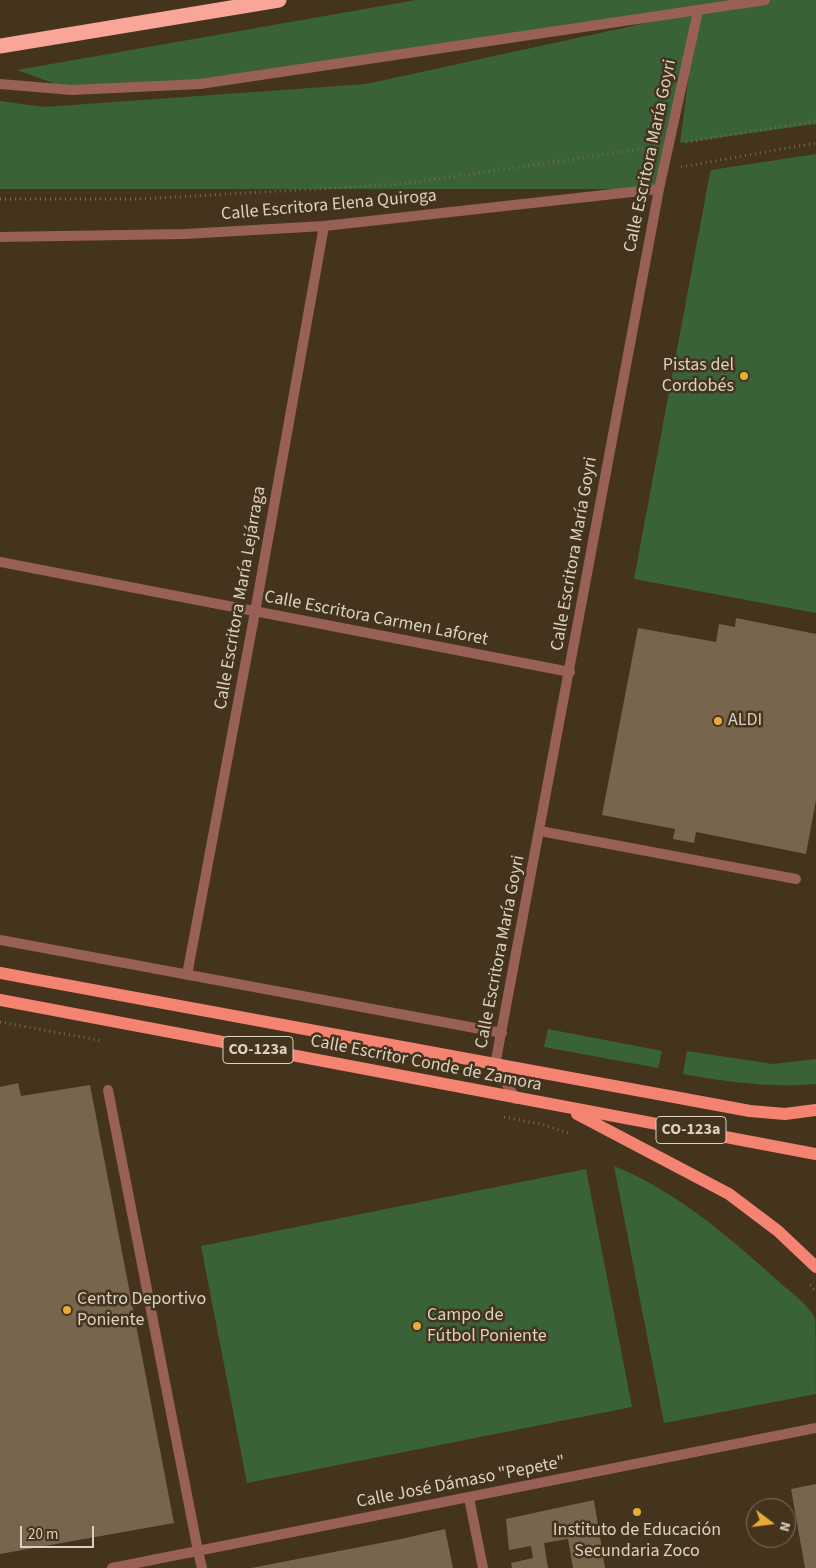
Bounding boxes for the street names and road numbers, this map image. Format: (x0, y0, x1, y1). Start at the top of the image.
street label: Calle Escritora María Goyri (620, 58, 682, 254)
street label: Calle Escritora Elena Quiroga (220, 186, 438, 226)
street label: Calle Escritora María Goyri (547, 455, 603, 653)
street label: Calle Escritora María Lejárraga (211, 485, 271, 711)
street label: Calle Escritora Carmen Laforet (262, 587, 490, 651)
street label: Calle Escritora María Goyri (472, 854, 530, 1050)
street label: Calle Escritor Conde de Zamora (308, 1031, 544, 1097)
road number: CO-123a (223, 1036, 293, 1064)
road number: CO-123a (656, 1116, 726, 1144)
street label: Calle José Dámaso "Pepete" (355, 1452, 567, 1514)

